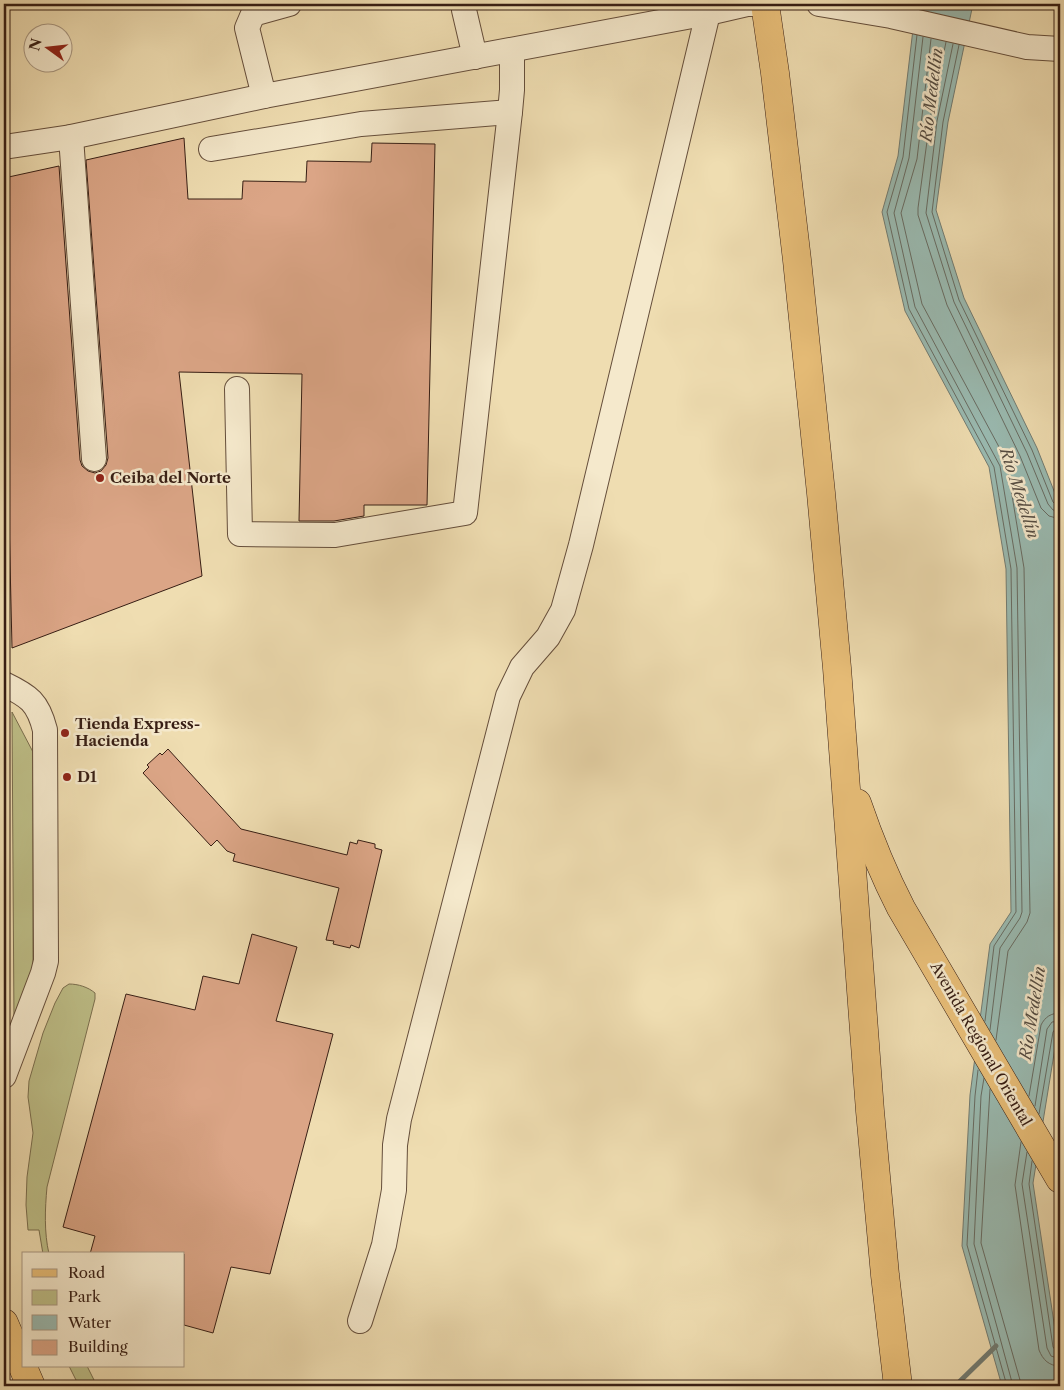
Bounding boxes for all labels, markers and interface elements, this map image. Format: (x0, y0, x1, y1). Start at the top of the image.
north arrow (22, 22, 72, 72)
text: N (25, 36, 46, 53)
water label: Río Medellín (915, 47, 947, 145)
water label: Río Medellín (995, 443, 1044, 541)
place label: Ceiba del Norte (110, 468, 231, 487)
marker: Ceiba del Norte (94, 472, 106, 484)
place label: Tienda Express- Hacienda (75, 714, 200, 750)
marker: Tienda Express- Hacienda (59, 727, 71, 739)
place label: D1 (77, 767, 97, 786)
marker: D1 (61, 771, 73, 783)
street label: Avenida Regional Oriental (926, 957, 1037, 1130)
water label: Río Medellín (1014, 965, 1049, 1063)
legend (22, 1252, 185, 1368)
text: Road (68, 1263, 105, 1282)
text: Park (68, 1287, 102, 1306)
text: Water (67, 1313, 112, 1332)
text: Building (68, 1337, 128, 1356)

